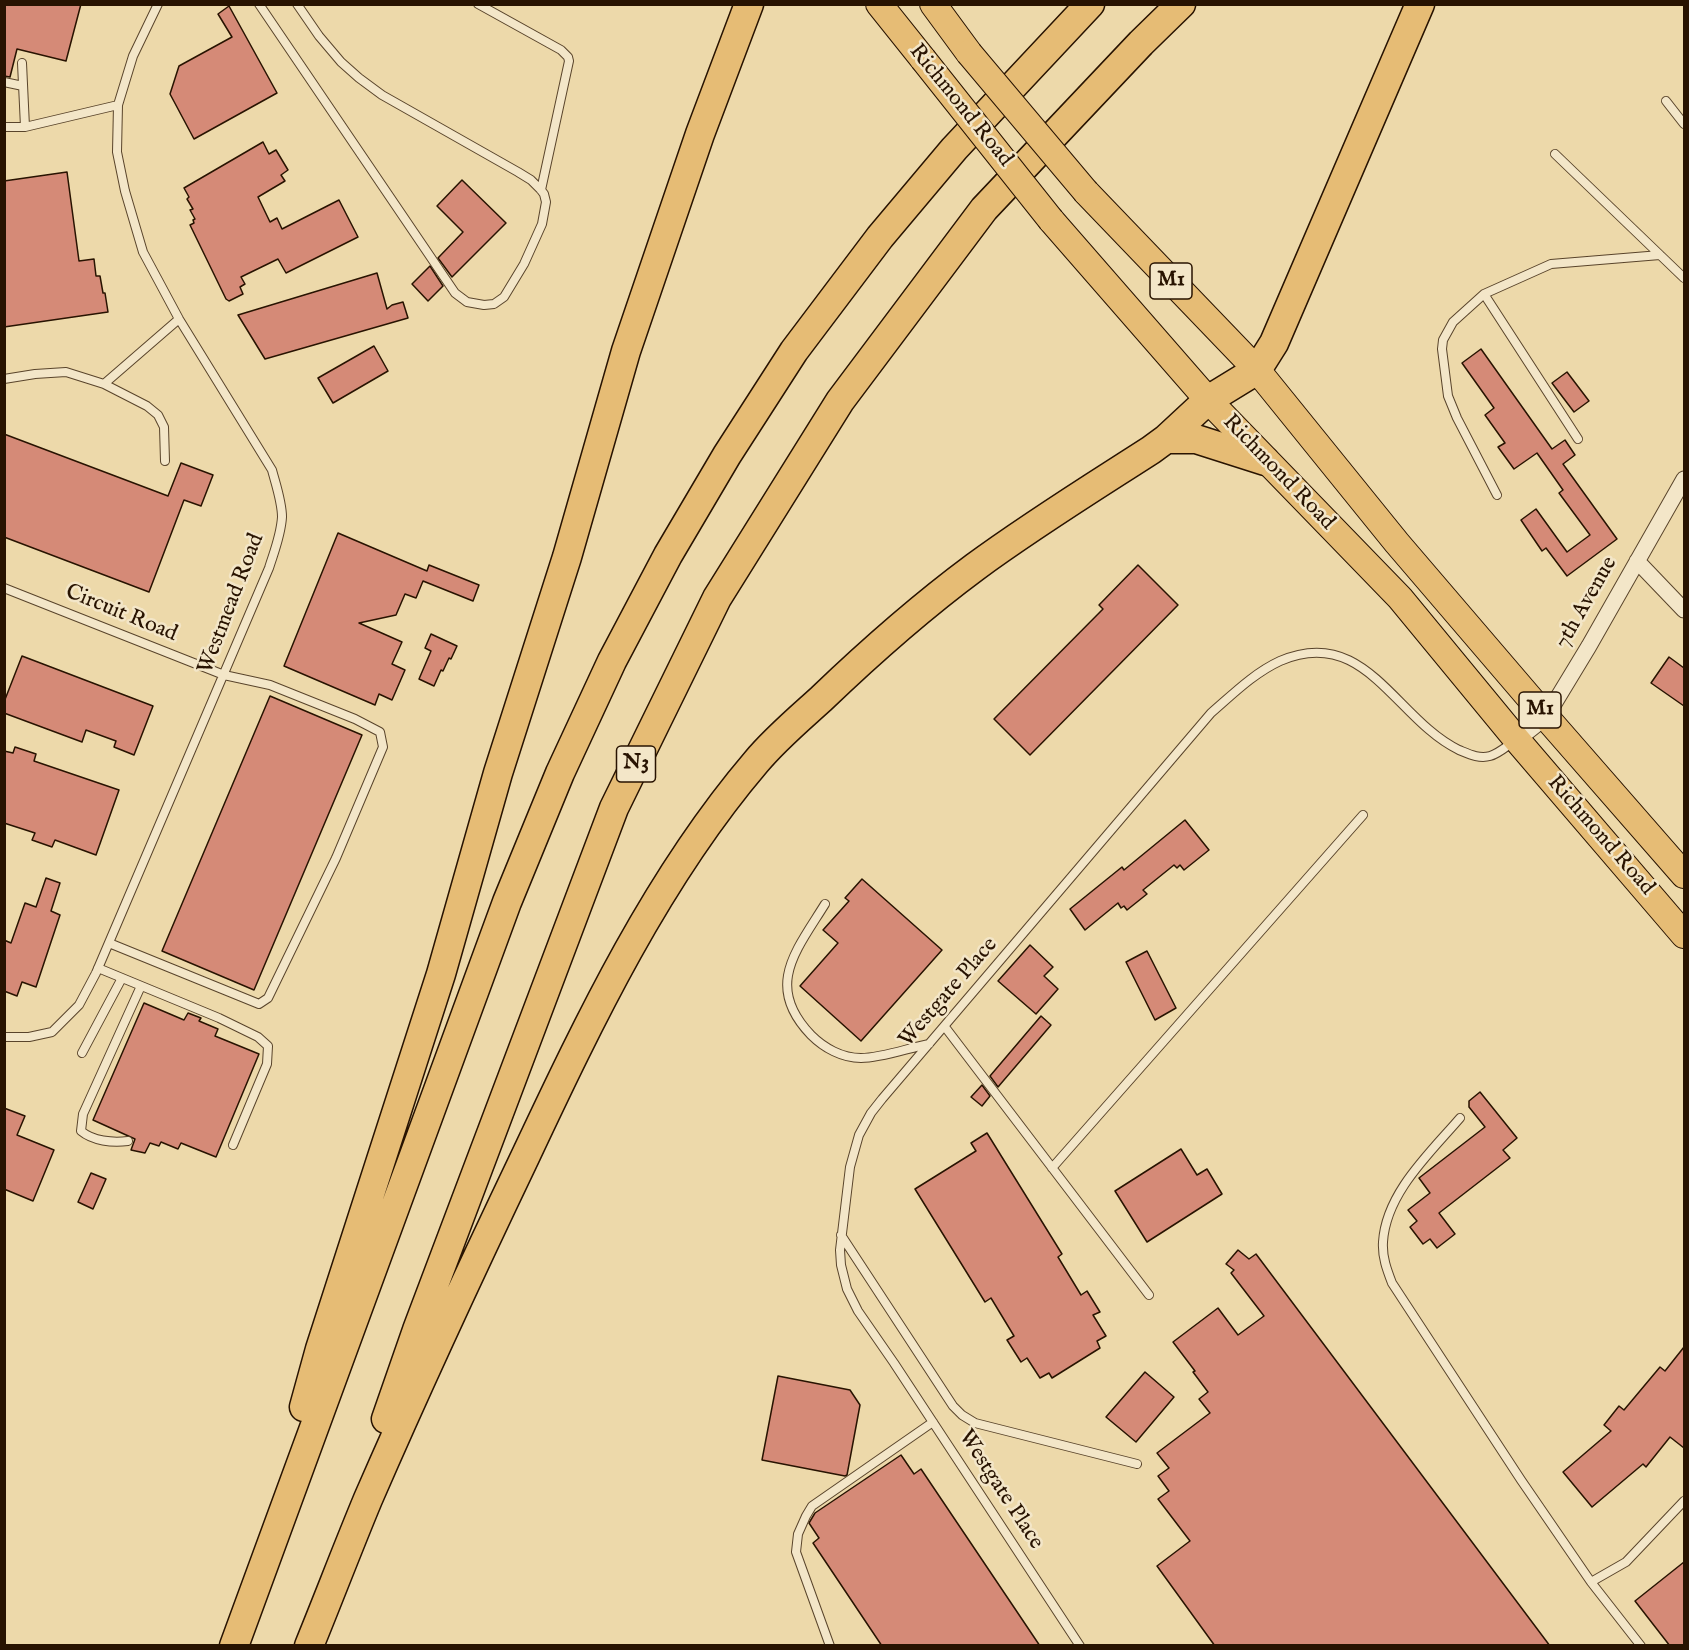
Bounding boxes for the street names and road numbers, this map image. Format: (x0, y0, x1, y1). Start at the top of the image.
street label: Richmond Road (902, 39, 1018, 173)
road number: M1 (1150, 263, 1192, 299)
street label: Richmond Road (1216, 410, 1340, 536)
street label: Westmead Road (193, 530, 271, 678)
street label: 7th Avenue (1550, 552, 1624, 654)
street label: Circuit Road (61, 580, 181, 648)
road number: M1 (1519, 692, 1561, 728)
road number: N3 (616, 746, 656, 782)
street label: Richmond Road (1541, 771, 1659, 901)
street label: Westgate Place (894, 933, 1004, 1053)
street label: Westgate Place (952, 1425, 1048, 1555)

